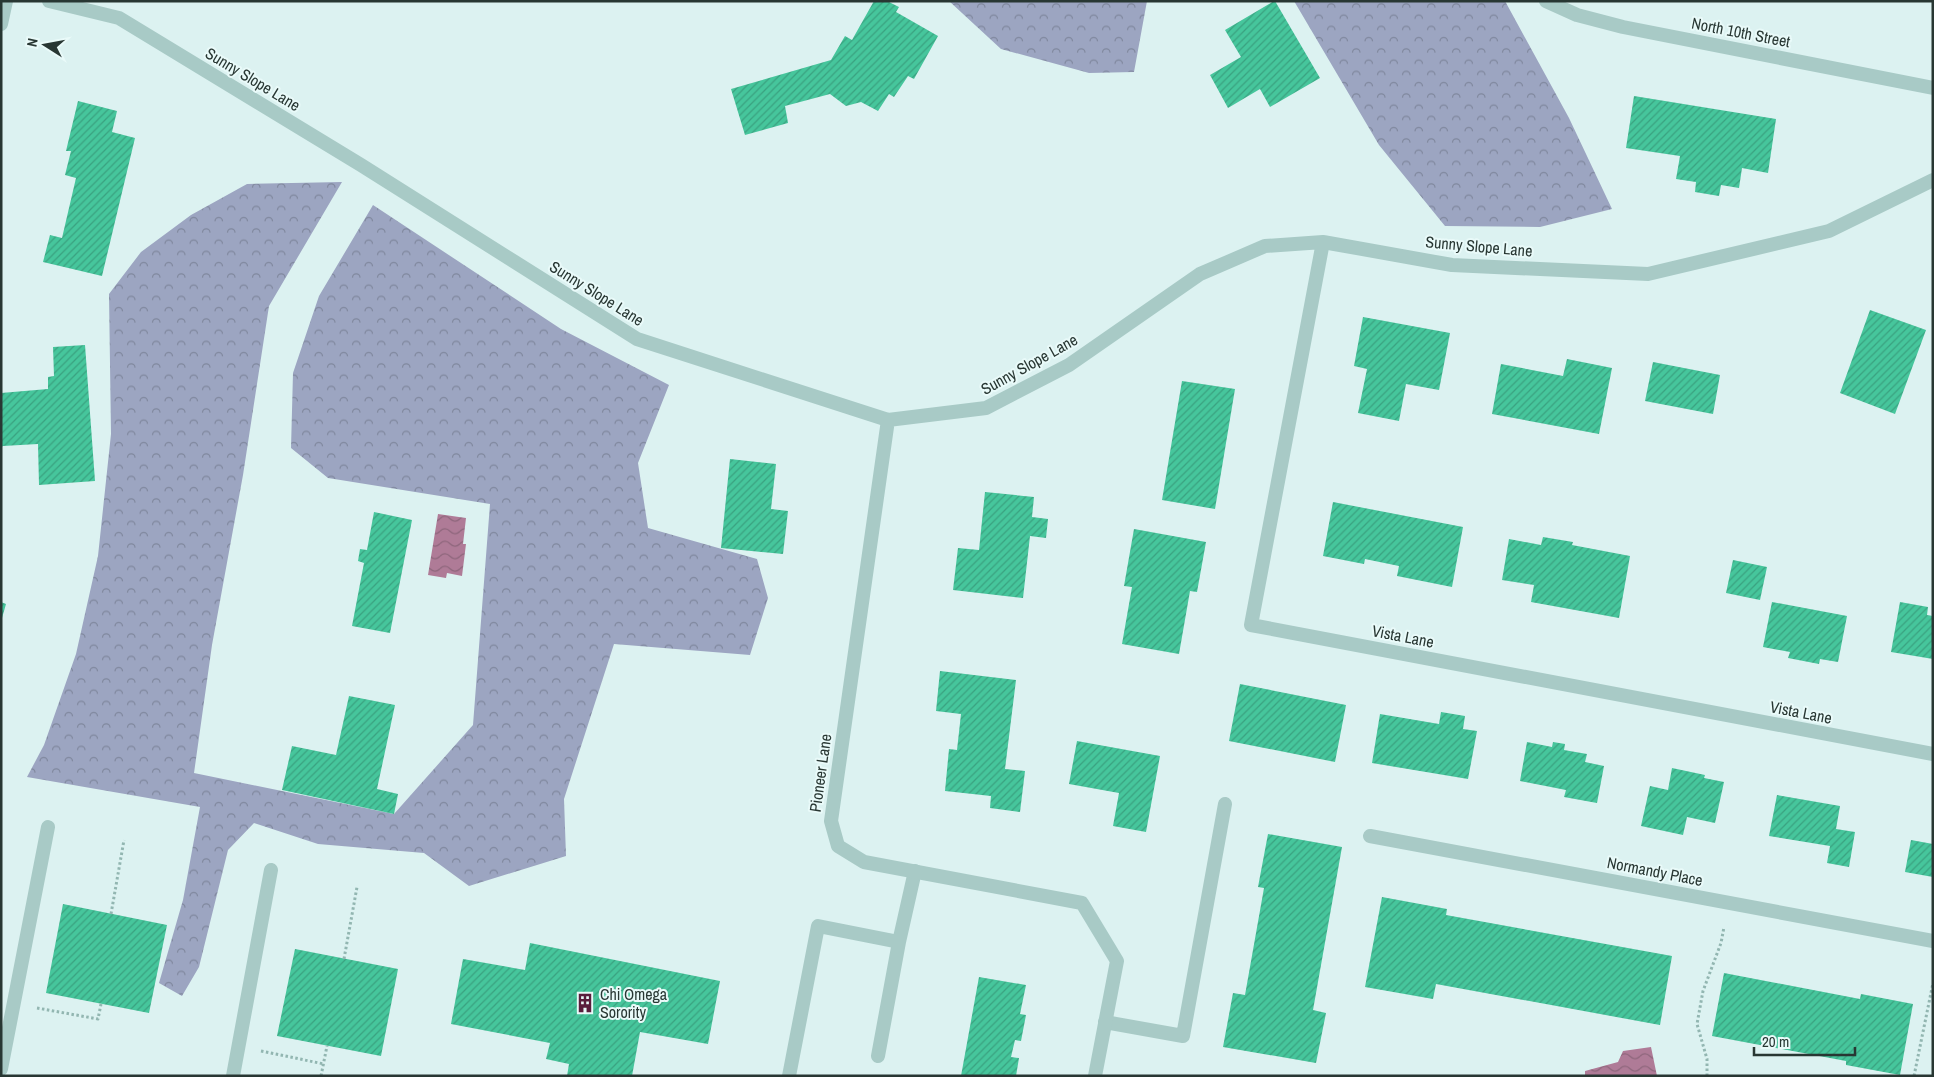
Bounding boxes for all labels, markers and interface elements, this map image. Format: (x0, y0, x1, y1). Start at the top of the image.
street label: North 10th Street (1690, 12, 1792, 52)
north arrow (20, 20, 70, 70)
text: N (23, 37, 42, 48)
street label: Sunny Slope Lane (201, 42, 305, 116)
street label: Sunny Slope Lane (1425, 230, 1533, 262)
street label: Sunny Slope Lane (546, 255, 648, 331)
street label: Sunny Slope Lane (977, 328, 1081, 400)
street label: Vista Lane (1370, 619, 1436, 653)
street label: Vista Lane (1768, 695, 1834, 729)
street label: Pioneer Lane (804, 732, 836, 814)
street label: Normandy Place (1605, 851, 1705, 891)
place label: Chi Omega Sorority (600, 983, 668, 1023)
building icon: Chi Omega Sorority (574, 992, 596, 1014)
scale bar (1754, 1024, 1855, 1056)
text: 20 m (1762, 1031, 1789, 1052)

